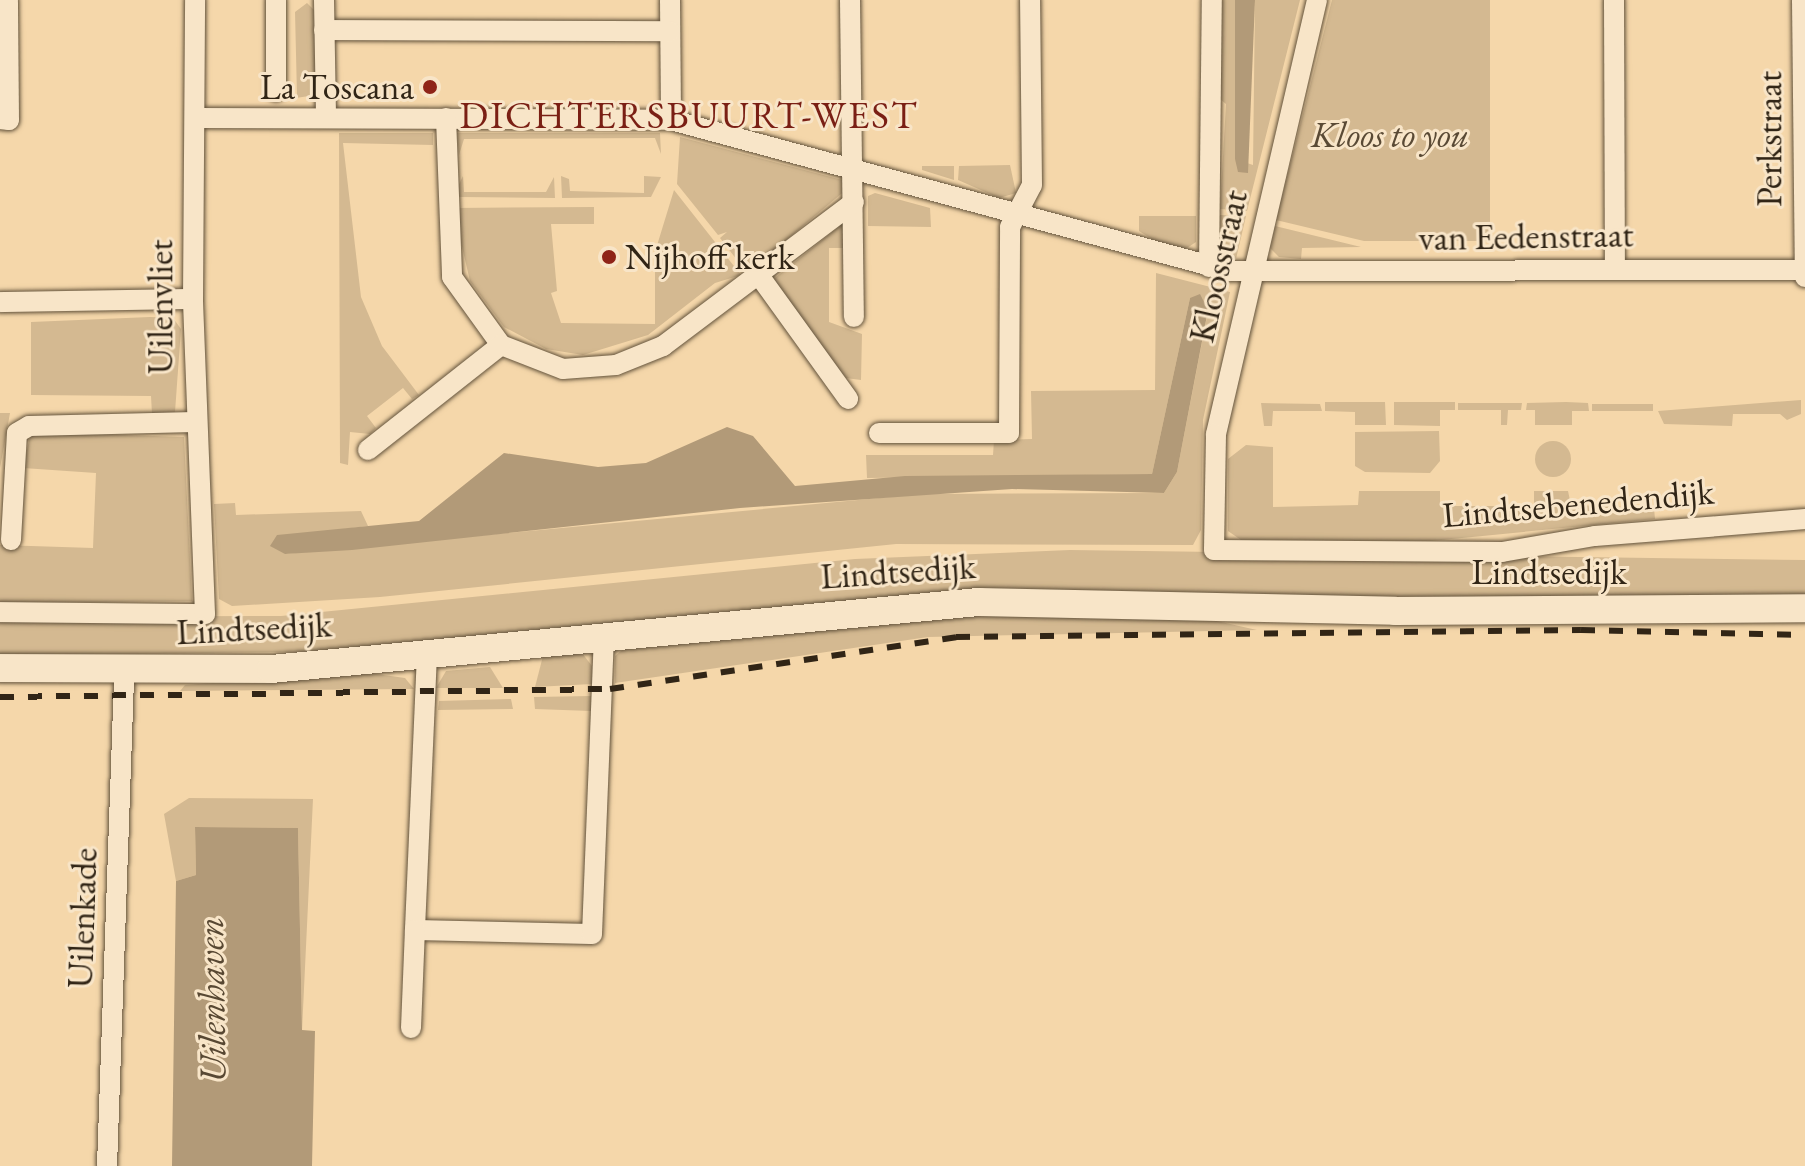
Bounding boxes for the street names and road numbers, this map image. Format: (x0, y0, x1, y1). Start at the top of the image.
street label: Perkstraat (1747, 71, 1791, 207)
street label: Kloosstraat (1179, 185, 1257, 347)
street label: van Eedenstraat (1418, 213, 1634, 259)
street label: Uilenvliet (138, 240, 182, 374)
street label: Lindtsebenedendijk (1440, 470, 1716, 536)
street label: Lindtsedijk (819, 544, 977, 598)
street label: Lindtsedijk (1471, 550, 1627, 594)
street label: Lindtsedijk (175, 602, 333, 654)
street label: Uilenkade (58, 847, 106, 989)

